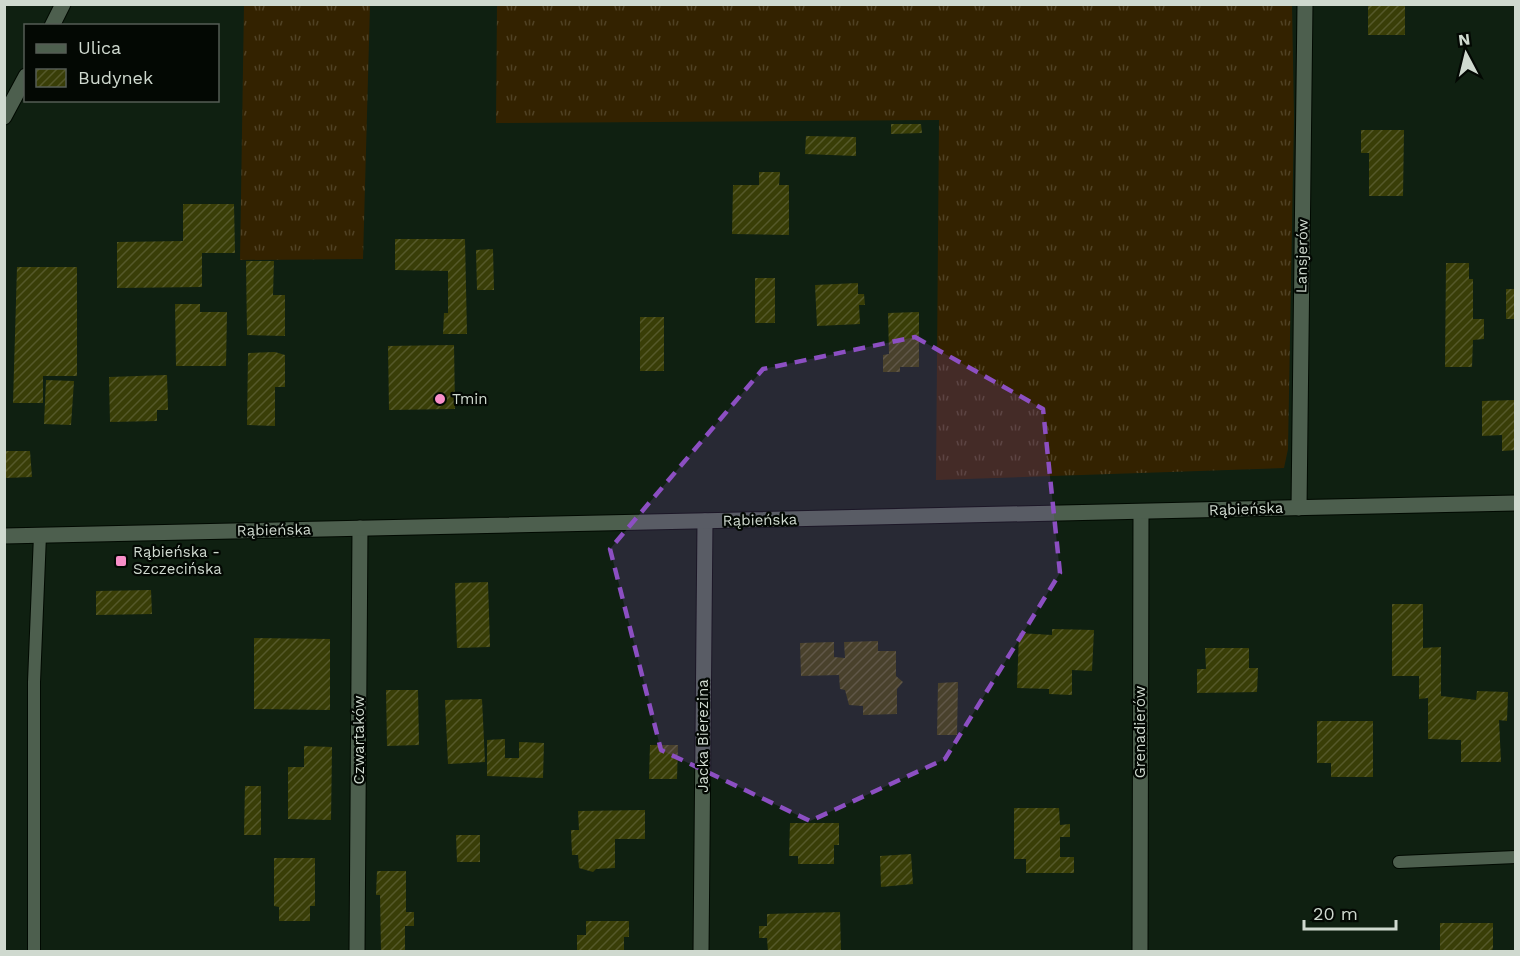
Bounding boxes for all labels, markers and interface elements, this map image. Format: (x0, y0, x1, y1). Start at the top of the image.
legend (24, 24, 219, 102)
north arrow (1436, 24, 1496, 84)
text: N (1457, 29, 1471, 50)
text: Ulica (78, 37, 121, 58)
text: Budynek (78, 67, 153, 88)
street label: Lansjerów (1292, 218, 1312, 293)
place label: Tmin (452, 390, 488, 408)
marker: Tmin (433, 392, 447, 406)
street label: Rąbieńska (1208, 499, 1284, 519)
street label: Rąbieńska (723, 510, 798, 530)
street label: Rąbieńska (237, 520, 312, 540)
place label: Rąbieńska - Szczecińska (133, 543, 222, 578)
marker: Rąbieńska - Szczecińska (114, 554, 128, 568)
street label: Jacka Bierezina (694, 679, 712, 793)
street label: Grenadierów (1131, 685, 1149, 778)
street label: Czwartaków (350, 695, 368, 785)
scale bar (1304, 893, 1396, 931)
text: 20 m (1313, 903, 1358, 924)

